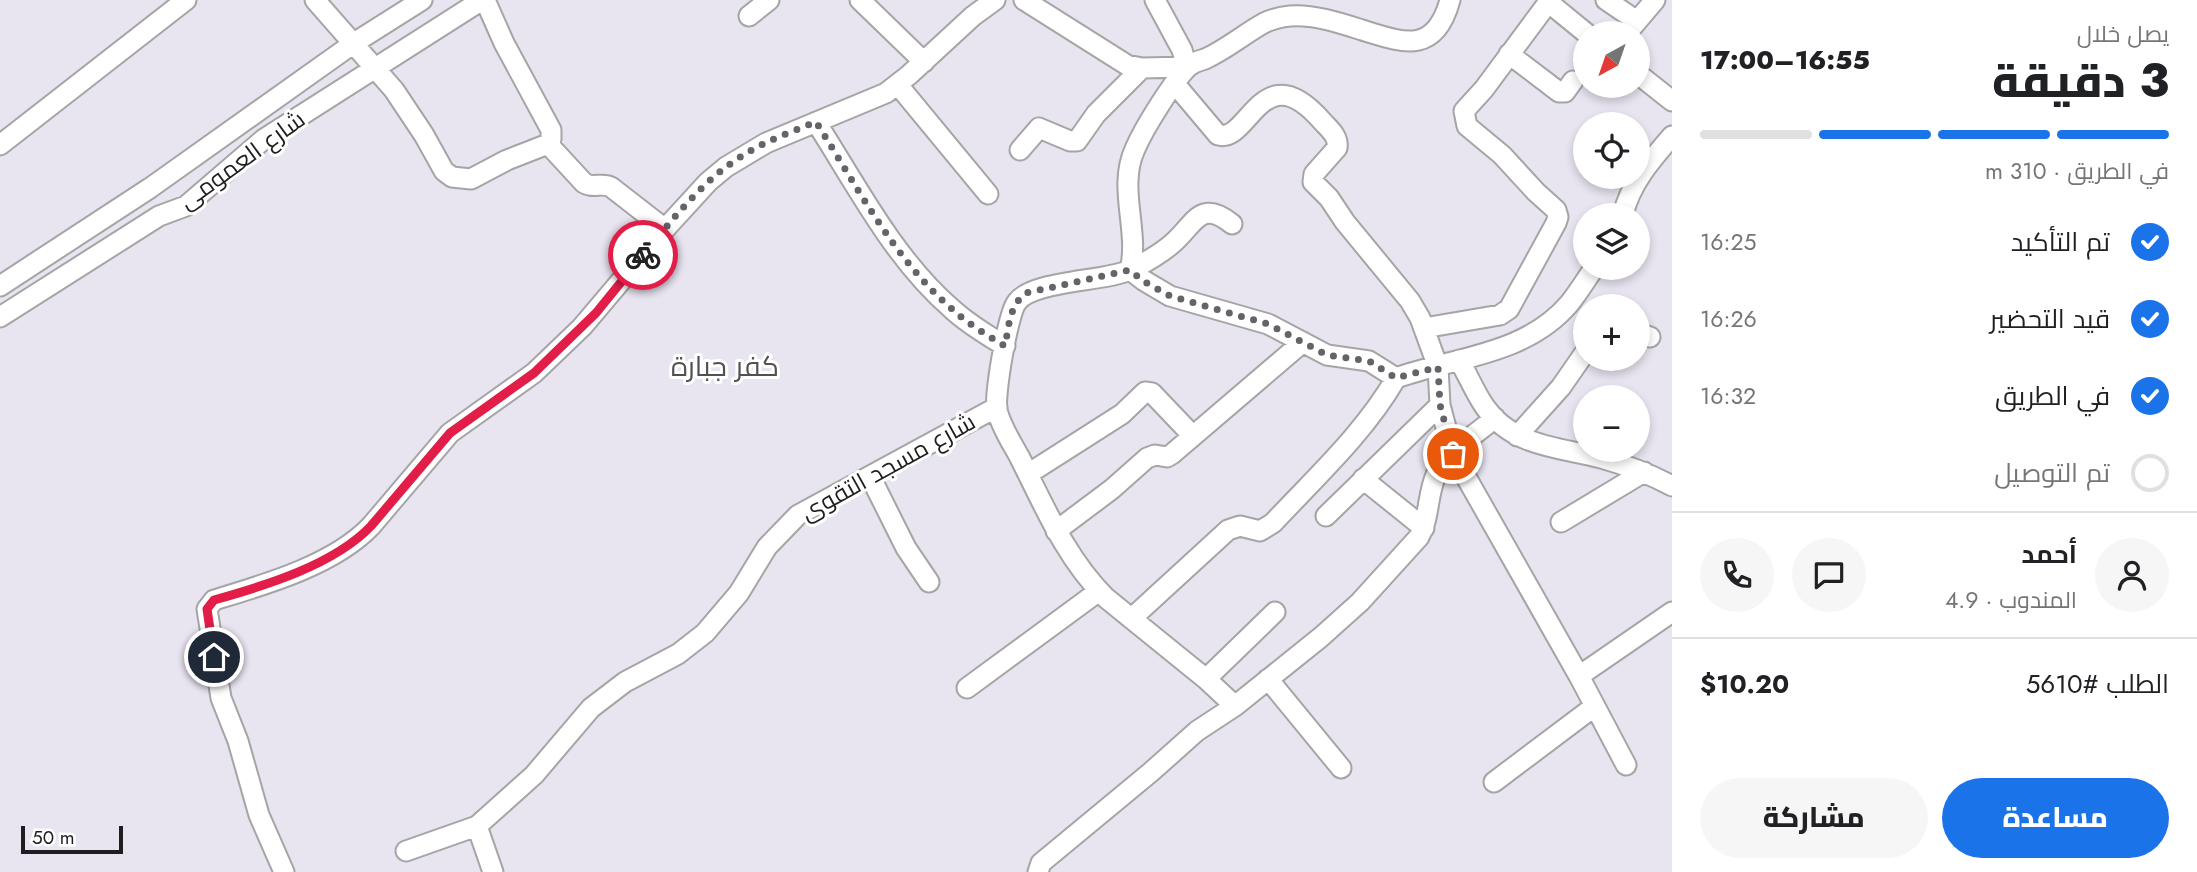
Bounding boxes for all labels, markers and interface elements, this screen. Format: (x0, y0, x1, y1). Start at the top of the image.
text: يصل خلال (2077, 17, 2169, 51)
north arrow (1573, 21, 1650, 98)
map controls (1573, 21, 1650, 462)
text: 16:55–17:00 (1700, 41, 1870, 79)
text: 3 دقيقة (1992, 48, 2169, 114)
street label: شارع العمومى (171, 102, 312, 217)
button: locate (1573, 112, 1650, 189)
text: في الطريق · 310 m (1985, 154, 2169, 188)
button: layers (1573, 203, 1650, 280)
courier (608, 220, 678, 290)
text: تم التأكيد (2011, 223, 2110, 261)
icon: check (2131, 223, 2169, 261)
text: 16:25 (1700, 225, 1757, 259)
icon: bike (624, 236, 662, 274)
button: + (1573, 294, 1650, 371)
text: قيد التحضير (1990, 300, 2110, 338)
icon: check (2131, 300, 2169, 338)
text: 16:26 (1700, 302, 1757, 336)
district label: كفر جبارة (671, 346, 779, 387)
text: في الطريق (1995, 377, 2110, 415)
icon: check (2131, 377, 2169, 415)
text: 16:32 (1700, 379, 1756, 413)
button: − (1573, 385, 1650, 462)
street label: شارع مسجد التقوى (794, 404, 982, 529)
pin (1423, 424, 1483, 484)
icon: bag (1434, 435, 1472, 473)
text: تم التوصيل (1994, 454, 2110, 492)
text: أحمد (2021, 535, 2077, 573)
button: phone (1700, 538, 1774, 612)
button: chat (1792, 538, 1866, 612)
button: person (2095, 538, 2169, 612)
text: المندوب · 4.9 (1945, 583, 2077, 617)
pin (184, 627, 244, 687)
icon: home (195, 638, 233, 676)
text: $10.20 (1700, 665, 1789, 703)
text: الطلب #5610 (2026, 665, 2169, 703)
button: مشاركة (1700, 778, 1928, 858)
button: مساعدة (1942, 778, 2169, 858)
scale bar (21, 823, 122, 855)
text: 50 m (32, 824, 75, 851)

